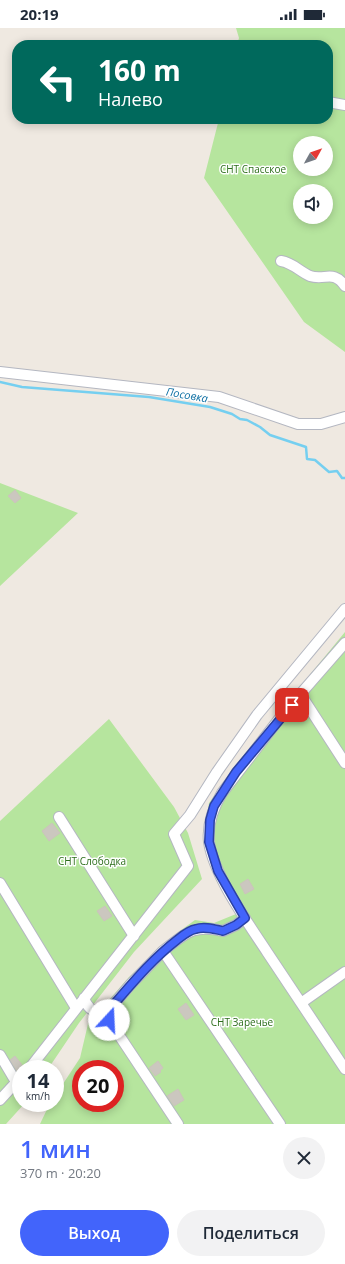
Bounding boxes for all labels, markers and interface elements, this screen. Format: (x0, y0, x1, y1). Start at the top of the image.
text: 20:19 (20, 4, 59, 24)
text: 160 m (98, 51, 181, 89)
icon: left (32, 56, 84, 108)
text: Налево (98, 87, 163, 111)
north arrow (293, 136, 333, 176)
map controls (293, 136, 333, 224)
park label: СНТ Спасское (220, 162, 286, 176)
button: sound (293, 184, 333, 224)
water label: Посовка (165, 383, 209, 406)
pin (275, 688, 309, 722)
icon: arrive (281, 694, 303, 716)
park label: СНТ Слободка (58, 854, 126, 868)
position arrow (88, 999, 130, 1041)
park label: СНТ Заречье (211, 1015, 274, 1029)
speed limit sign: 20 (72, 1060, 124, 1112)
text: 14 (27, 1067, 49, 1094)
text: km/h (26, 1089, 50, 1103)
text: 1 мин (20, 1132, 91, 1165)
button: close (283, 1137, 325, 1179)
text: 370 m · 20:20 (20, 1164, 101, 1182)
button: Выход (20, 1210, 169, 1256)
button: Поделиться (177, 1210, 325, 1256)

